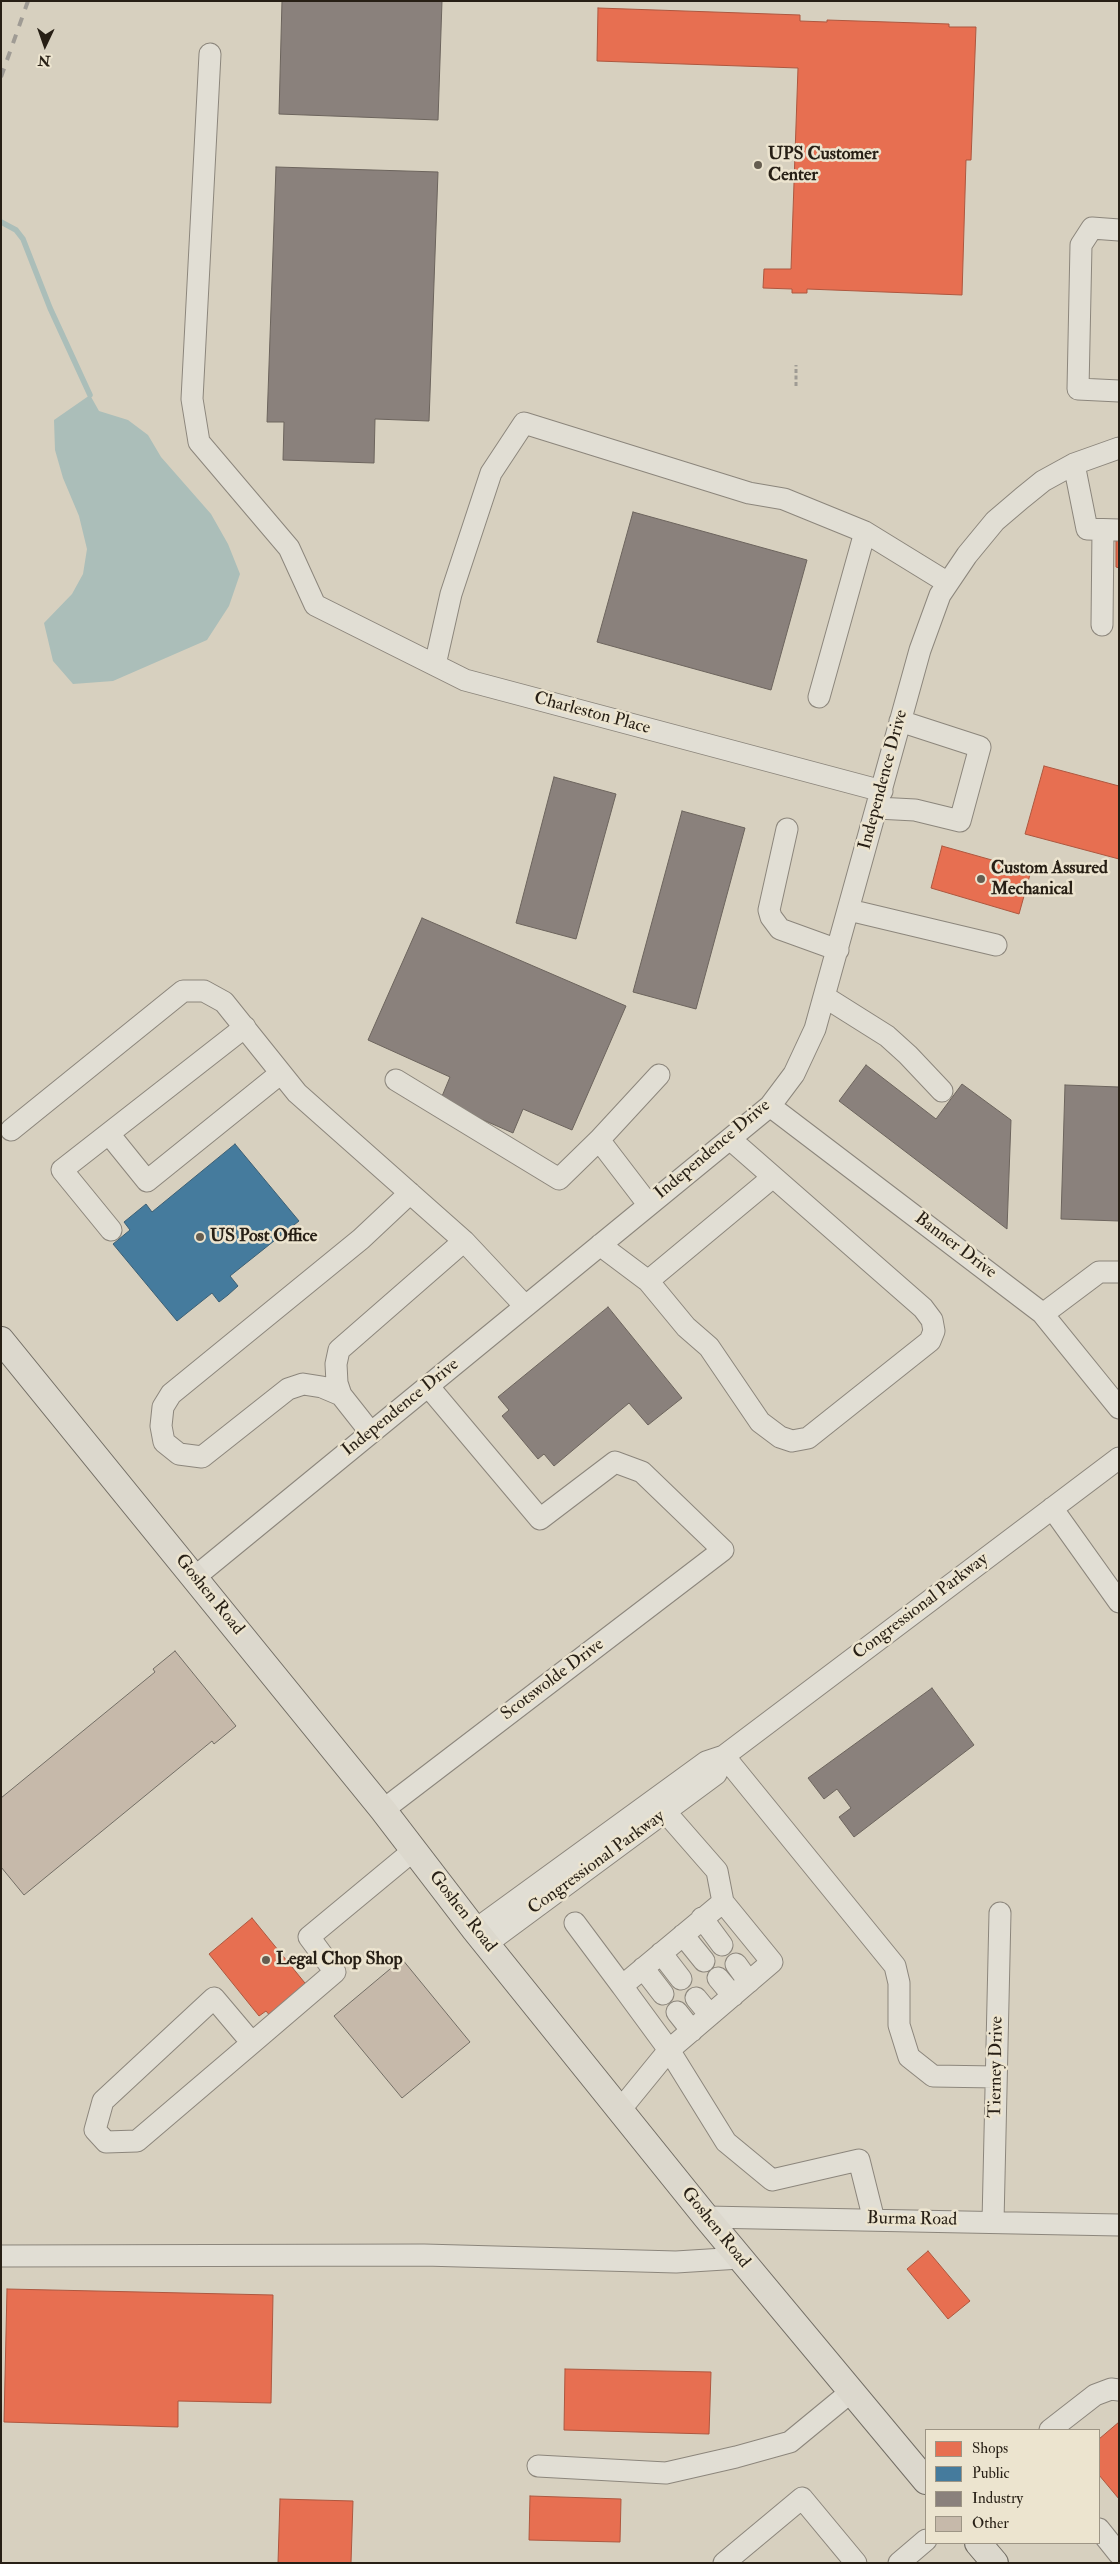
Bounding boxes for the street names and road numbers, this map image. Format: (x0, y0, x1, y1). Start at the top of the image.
street label: Charleston Place (531, 688, 653, 740)
street label: Independence Drive (855, 708, 913, 852)
street label: Independence Drive (651, 1095, 775, 1205)
street label: Banner Drive (910, 1208, 1000, 1284)
street label: Independence Drive (338, 1354, 464, 1462)
street label: Congressional Parkway (849, 1549, 993, 1665)
street label: Goshen Road (170, 1550, 248, 1640)
street label: Scotswolde Drive (497, 1634, 609, 1726)
street label: Congressional Parkway (524, 1806, 670, 1920)
street label: Goshen Road (423, 1867, 501, 1957)
street label: Tierney Drive (985, 2016, 1009, 2118)
street label: Goshen Road (676, 2183, 754, 2273)
street label: Burma Road (867, 2208, 957, 2232)

